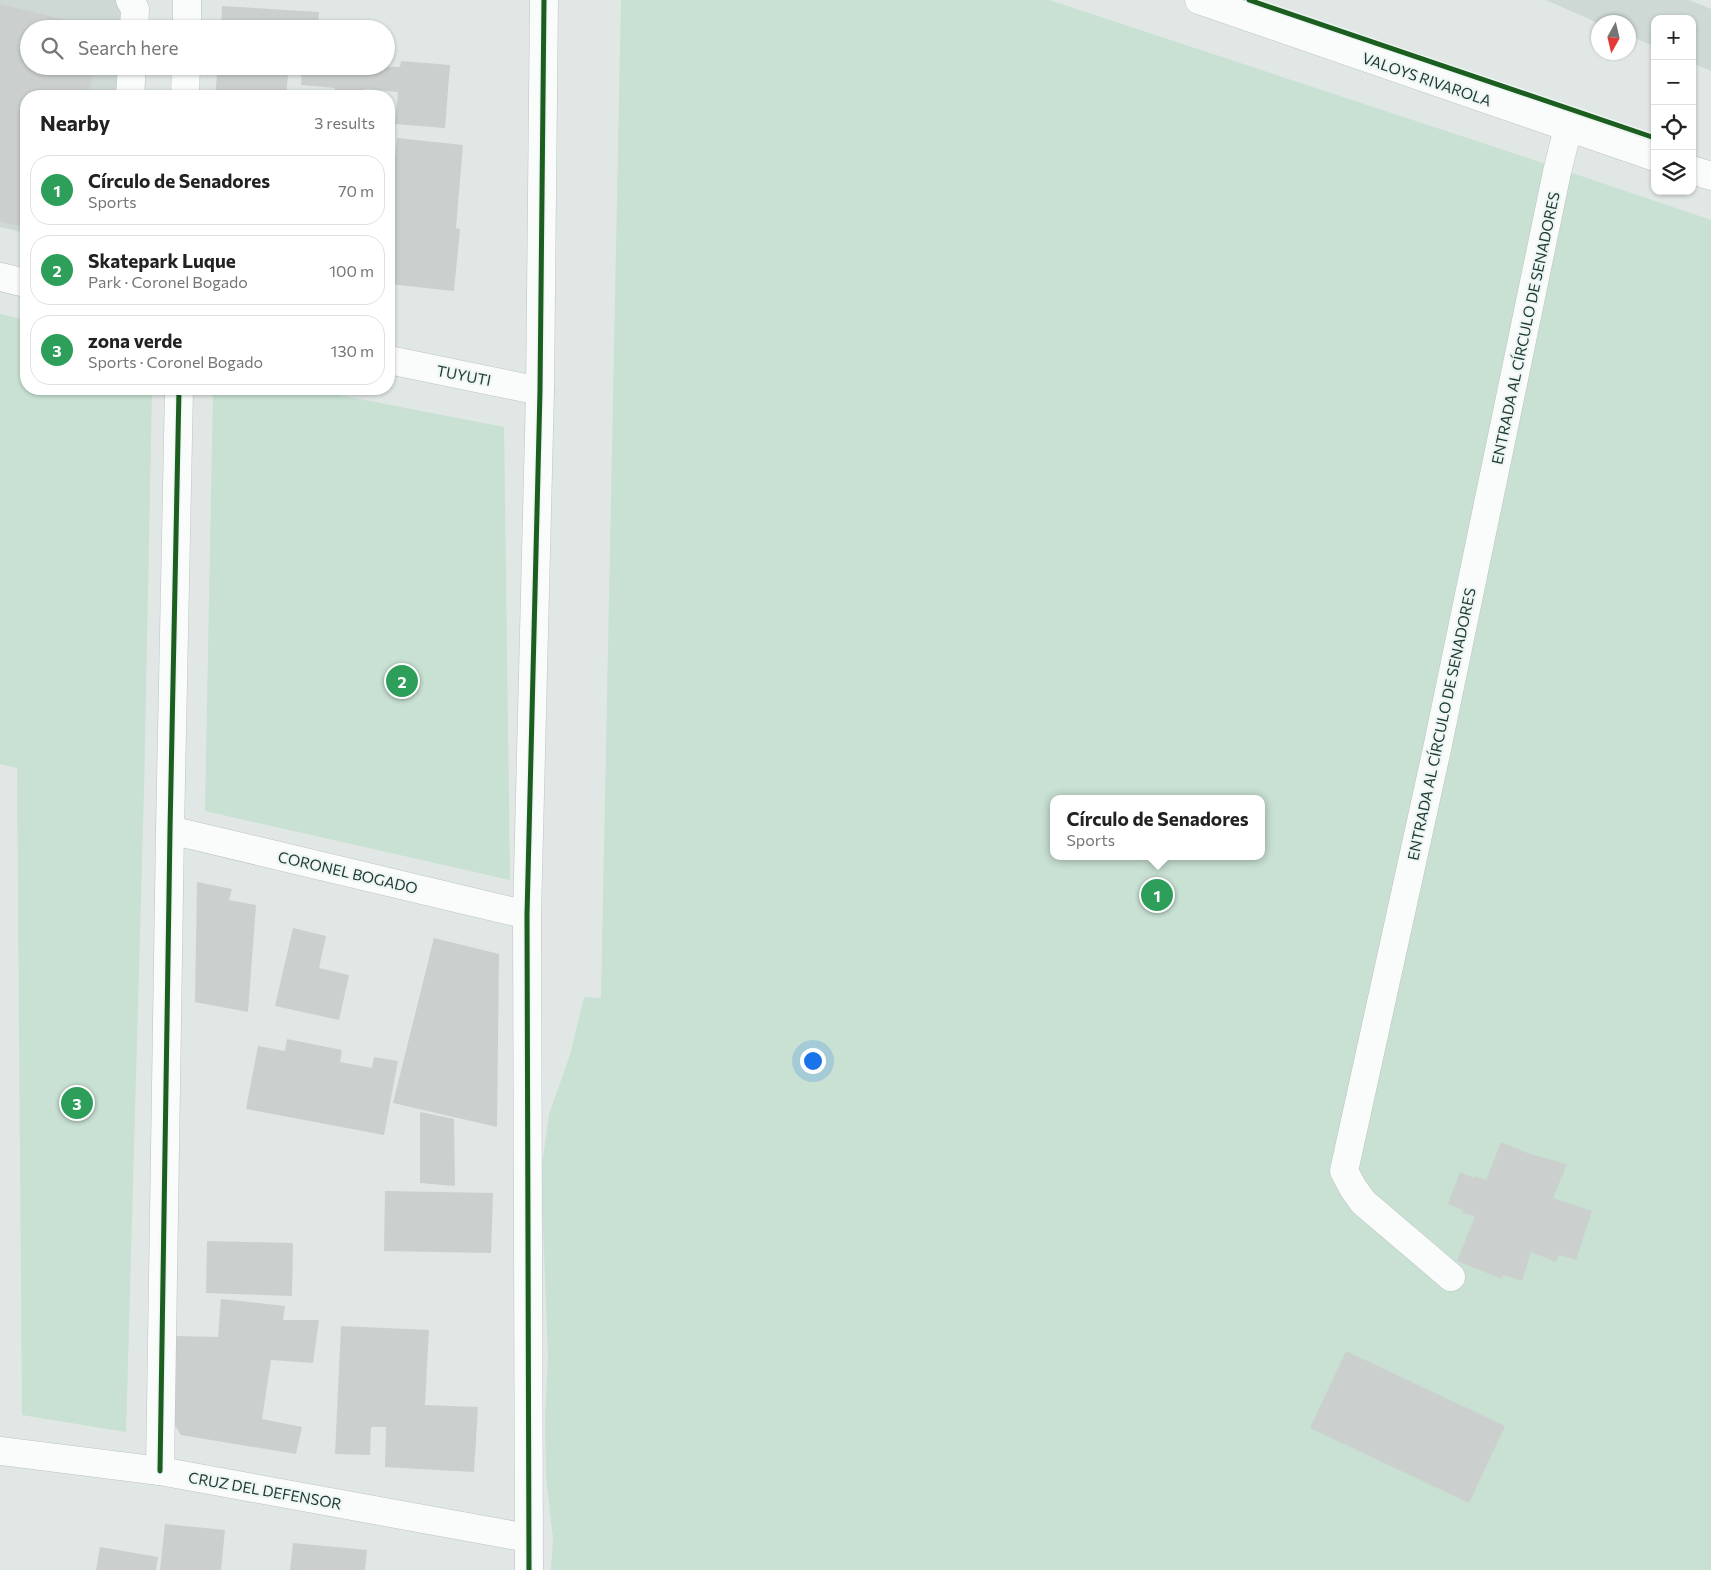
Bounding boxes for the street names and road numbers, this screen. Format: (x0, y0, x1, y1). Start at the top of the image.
street label: VALOYS RIVAROLA (1360, 48, 1494, 110)
street label: ENTRADA AL CÍRCULO DE SENADORES (1486, 190, 1563, 466)
street label: TUYUTI (435, 361, 493, 389)
street label: ENTRADA AL CÍRCULO DE SENADORES (1402, 586, 1479, 862)
street label: CORONEL BOGADO (276, 847, 420, 897)
street label: CRUZ DEL DEFENSOR (187, 1468, 343, 1512)

